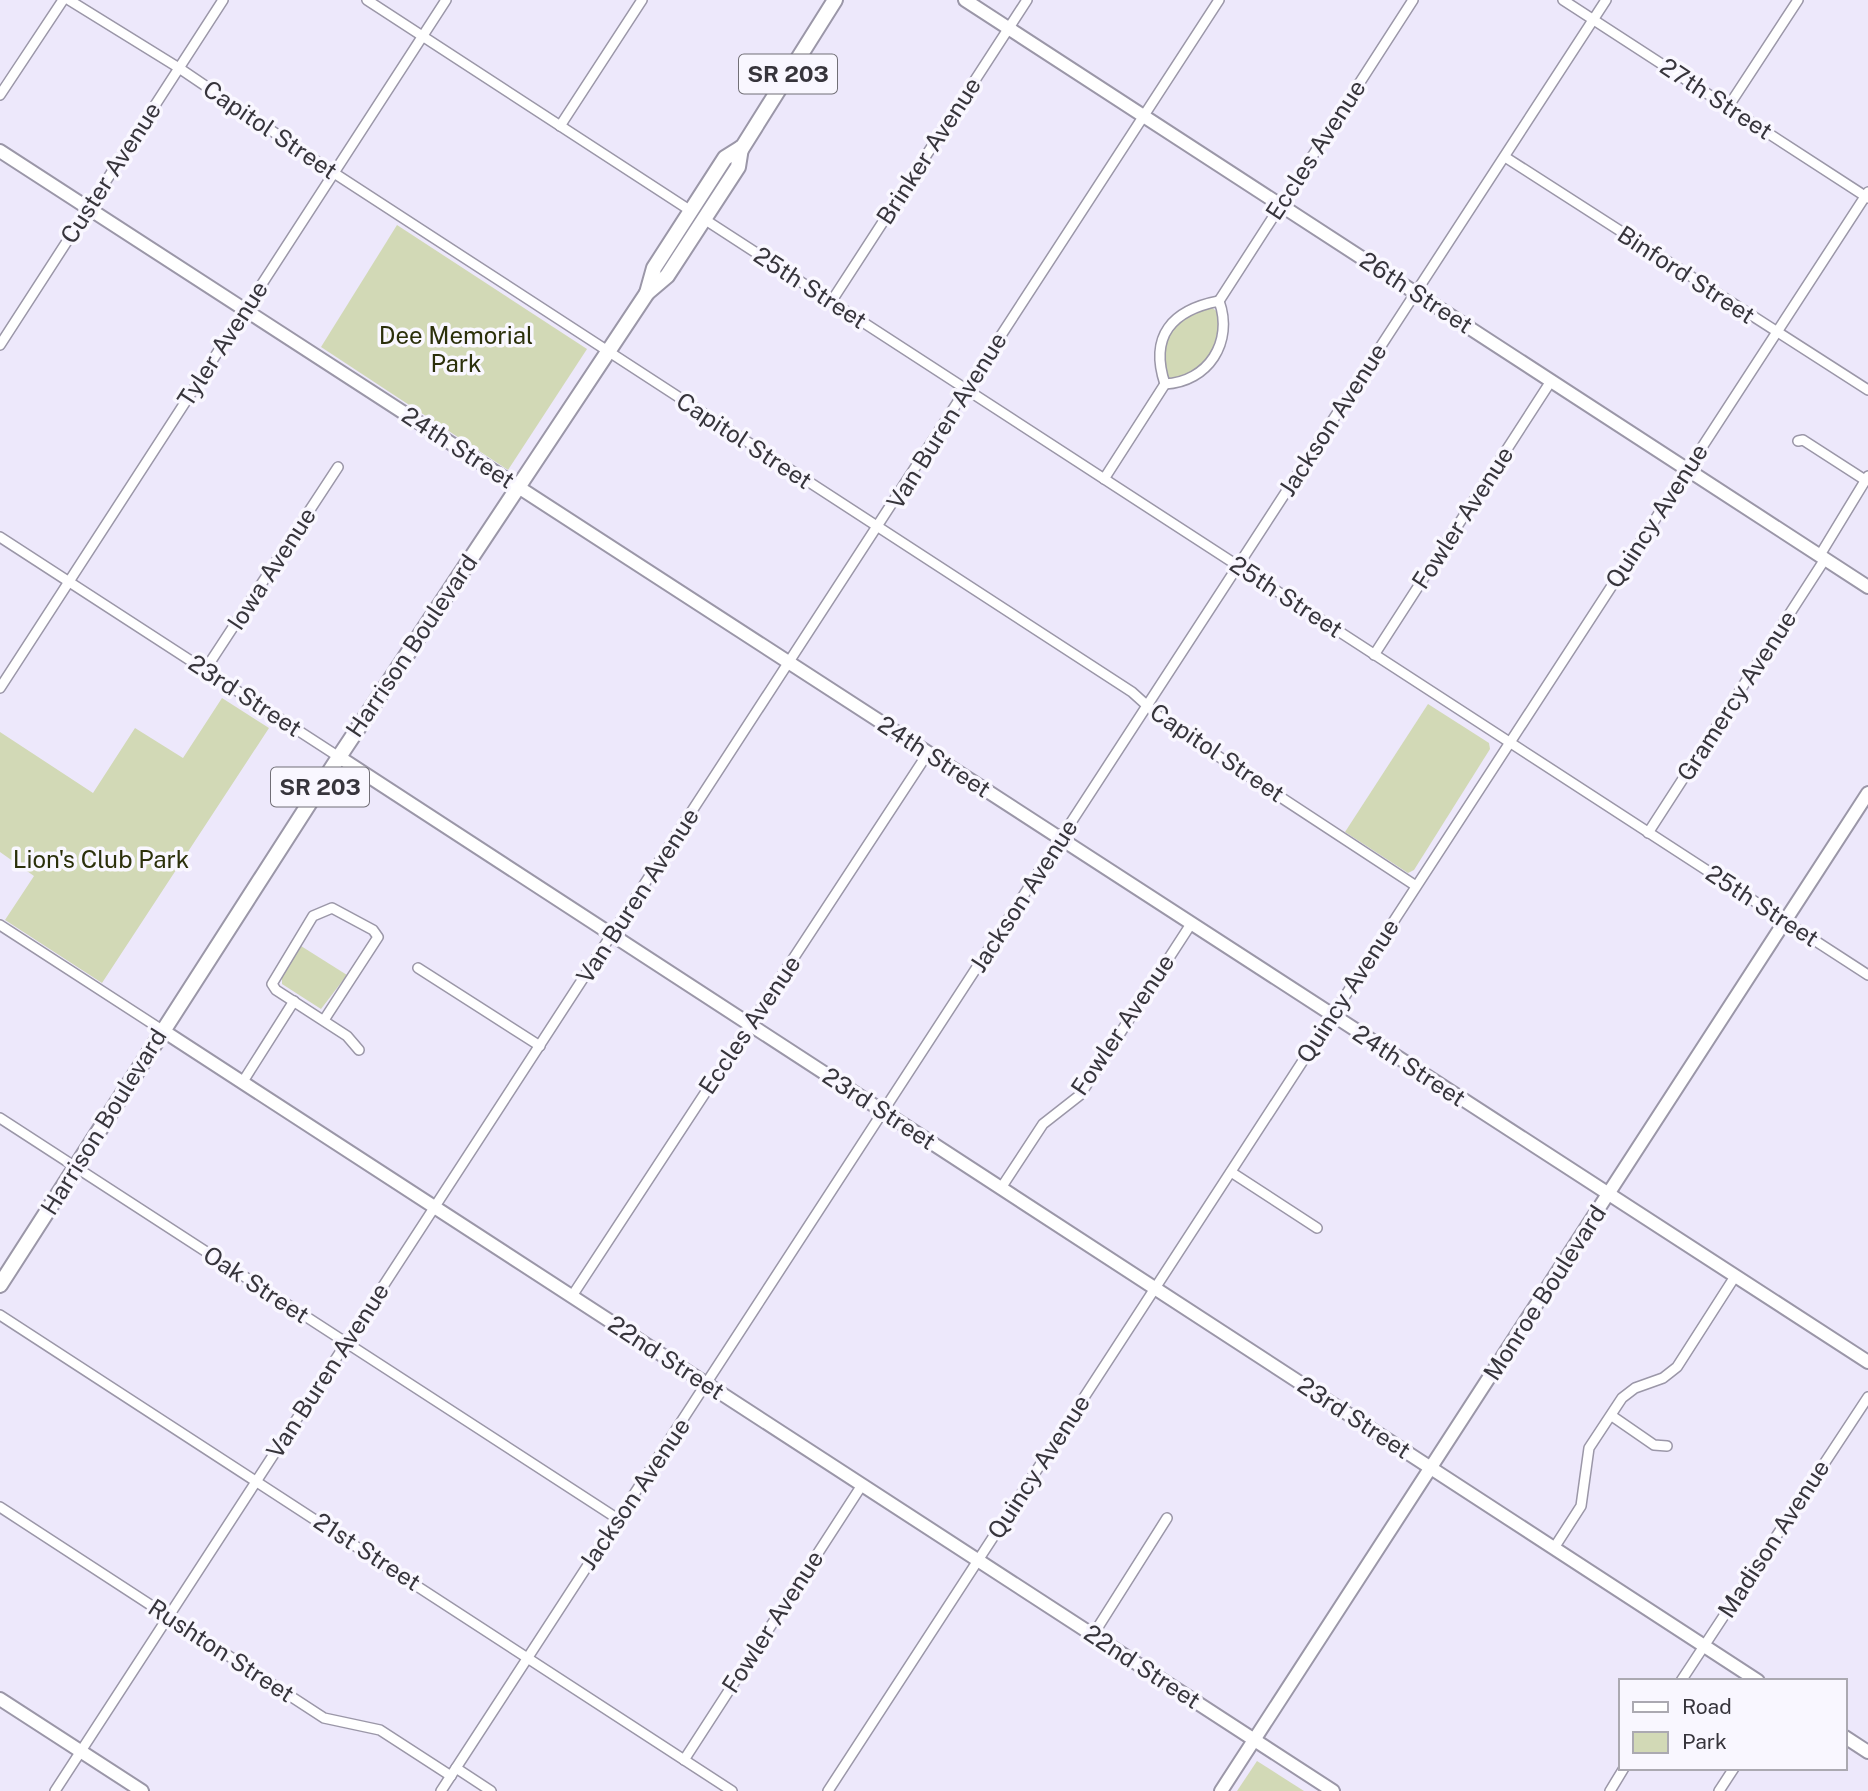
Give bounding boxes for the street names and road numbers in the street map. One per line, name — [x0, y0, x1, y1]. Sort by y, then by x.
street label: 27th Street — [1655, 52, 1778, 145]
road number: SR 203 — [739, 54, 837, 94]
street label: Brinker Avenue — [870, 72, 986, 229]
street label: Capitol Street — [198, 74, 343, 184]
street label: Eccles Avenue — [1260, 74, 1371, 225]
street label: Custer Avenue — [54, 97, 166, 248]
street label: Binford Street — [1613, 219, 1760, 329]
street label: 25th Street — [749, 240, 872, 334]
street label: 26th Street — [1355, 245, 1478, 339]
street label: Tyler Avenue — [171, 275, 273, 411]
street label: Van Buren Avenue — [880, 327, 1012, 514]
street label: Jackson Avenue — [1272, 338, 1392, 501]
street label: Capitol Street — [672, 386, 817, 494]
street label: 24th Street — [397, 400, 520, 494]
street label: Quincy Avenue — [1599, 438, 1713, 593]
street label: Fowler Avenue — [1406, 441, 1519, 594]
street label: Iowa Avenue — [221, 502, 321, 635]
street label: Harrison Boulevard — [340, 549, 483, 742]
street label: 25th Street — [1225, 549, 1348, 643]
street label: Gramercy Avenue — [1671, 605, 1802, 786]
street label: 23rd Street — [184, 648, 307, 742]
street label: Capitol Street — [1145, 697, 1290, 807]
street label: 24th Street — [873, 709, 996, 803]
road number: SR 203 — [271, 768, 369, 806]
street label: Van Buren Avenue — [570, 803, 704, 988]
street label: Jackson Avenue — [963, 814, 1083, 977]
street label: 25th Street — [1701, 858, 1824, 952]
street label: Quincy Avenue — [1290, 913, 1404, 1068]
street label: Fowler Avenue — [1065, 949, 1180, 1100]
street label: Eccles Avenue — [693, 950, 806, 1099]
street label: 24th Street — [1348, 1018, 1471, 1112]
street label: Harrison Boulevard — [35, 1023, 172, 1220]
street label: 23rd Street — [818, 1061, 941, 1155]
street label: Monroe Boulevard — [1477, 1200, 1611, 1385]
street label: Oak Street — [199, 1240, 315, 1329]
street label: Van Buren Avenue — [260, 1278, 394, 1463]
street label: 22nd Street — [603, 1309, 730, 1405]
street label: 23rd Street — [1293, 1370, 1416, 1464]
street label: Quincy Avenue — [981, 1389, 1095, 1544]
street label: Jackson Avenue — [573, 1412, 695, 1574]
street label: Madison Avenue — [1712, 1454, 1835, 1623]
street label: 21st Street — [309, 1506, 426, 1596]
street label: Fowler Avenue — [716, 1545, 829, 1698]
street label: Rushton Street — [144, 1593, 300, 1708]
street label: 22nd Street — [1079, 1618, 1206, 1714]

